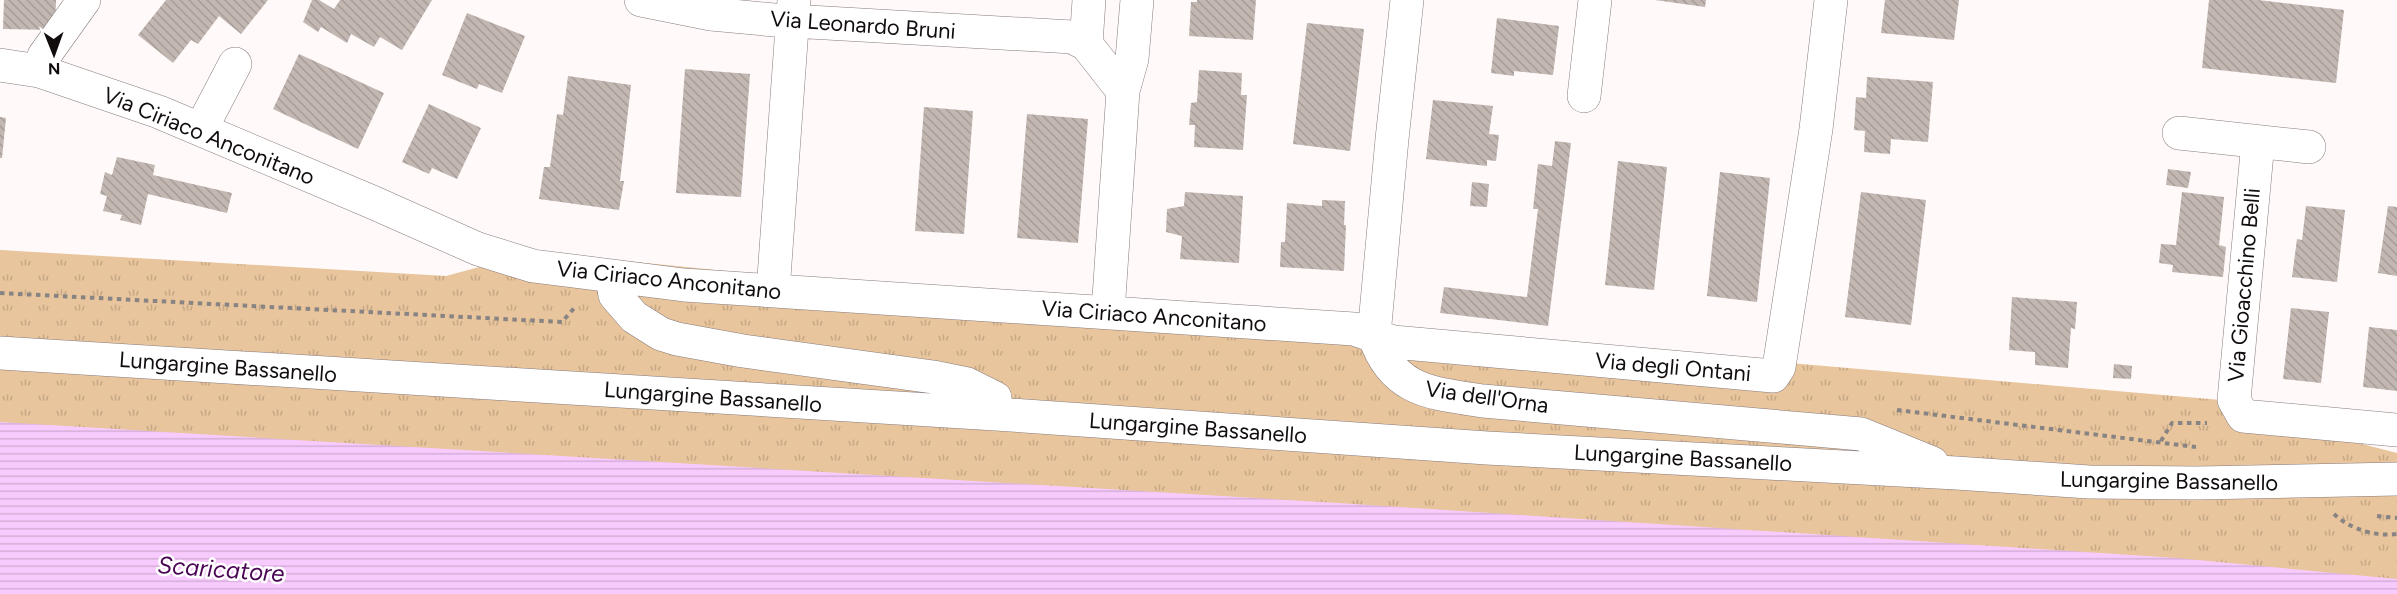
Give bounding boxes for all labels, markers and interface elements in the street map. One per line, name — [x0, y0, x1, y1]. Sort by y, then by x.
street label: Via Leonardo Bruni — [769, 5, 957, 45]
north arrow — [24, 24, 84, 84]
text: N — [48, 59, 61, 78]
street label: Via Ciriaco Anconitano — [99, 81, 319, 191]
street label: Via Gioacchino Belli — [2222, 187, 2266, 383]
street label: Via Ciriaco Anconitano — [555, 255, 783, 305]
street label: Via Ciriaco Anconitano — [1041, 295, 1267, 337]
street label: Lungargine Bassanello — [118, 346, 338, 388]
street label: Via degli Ontani — [1594, 347, 1752, 387]
street label: Via dell'Orna — [1424, 375, 1550, 419]
street label: Lungargine Bassanello — [603, 376, 823, 418]
street label: Lungargine Bassanello — [1088, 407, 1308, 449]
street label: Lungargine Bassanello — [1573, 439, 1793, 477]
street label: Lungargine Bassanello — [2060, 466, 2278, 496]
water label: Scaricatore — [157, 550, 285, 588]

